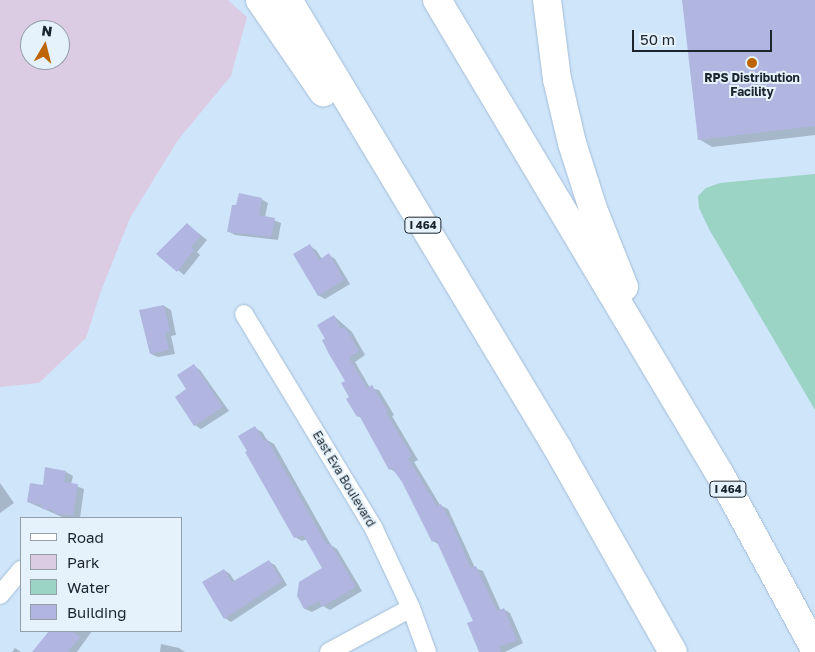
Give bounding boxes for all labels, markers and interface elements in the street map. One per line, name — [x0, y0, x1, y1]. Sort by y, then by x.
north arrow — [20, 20, 70, 70]
scale bar — [635, 20, 775, 52]
text: N — [41, 21, 53, 40]
text: 50 m — [640, 30, 675, 48]
marker: RPS Distribution Facility — [746, 57, 758, 69]
place label: RPS Distribution Facility — [704, 71, 800, 99]
road number: I 464 — [404, 216, 442, 234]
street label: East Eva Boulevard — [310, 428, 378, 530]
road number: I 464 — [709, 480, 747, 498]
legend — [20, 517, 182, 632]
text: Road — [67, 528, 104, 546]
text: Park — [67, 553, 99, 571]
text: Water — [67, 578, 110, 596]
text: Building — [67, 603, 127, 621]

